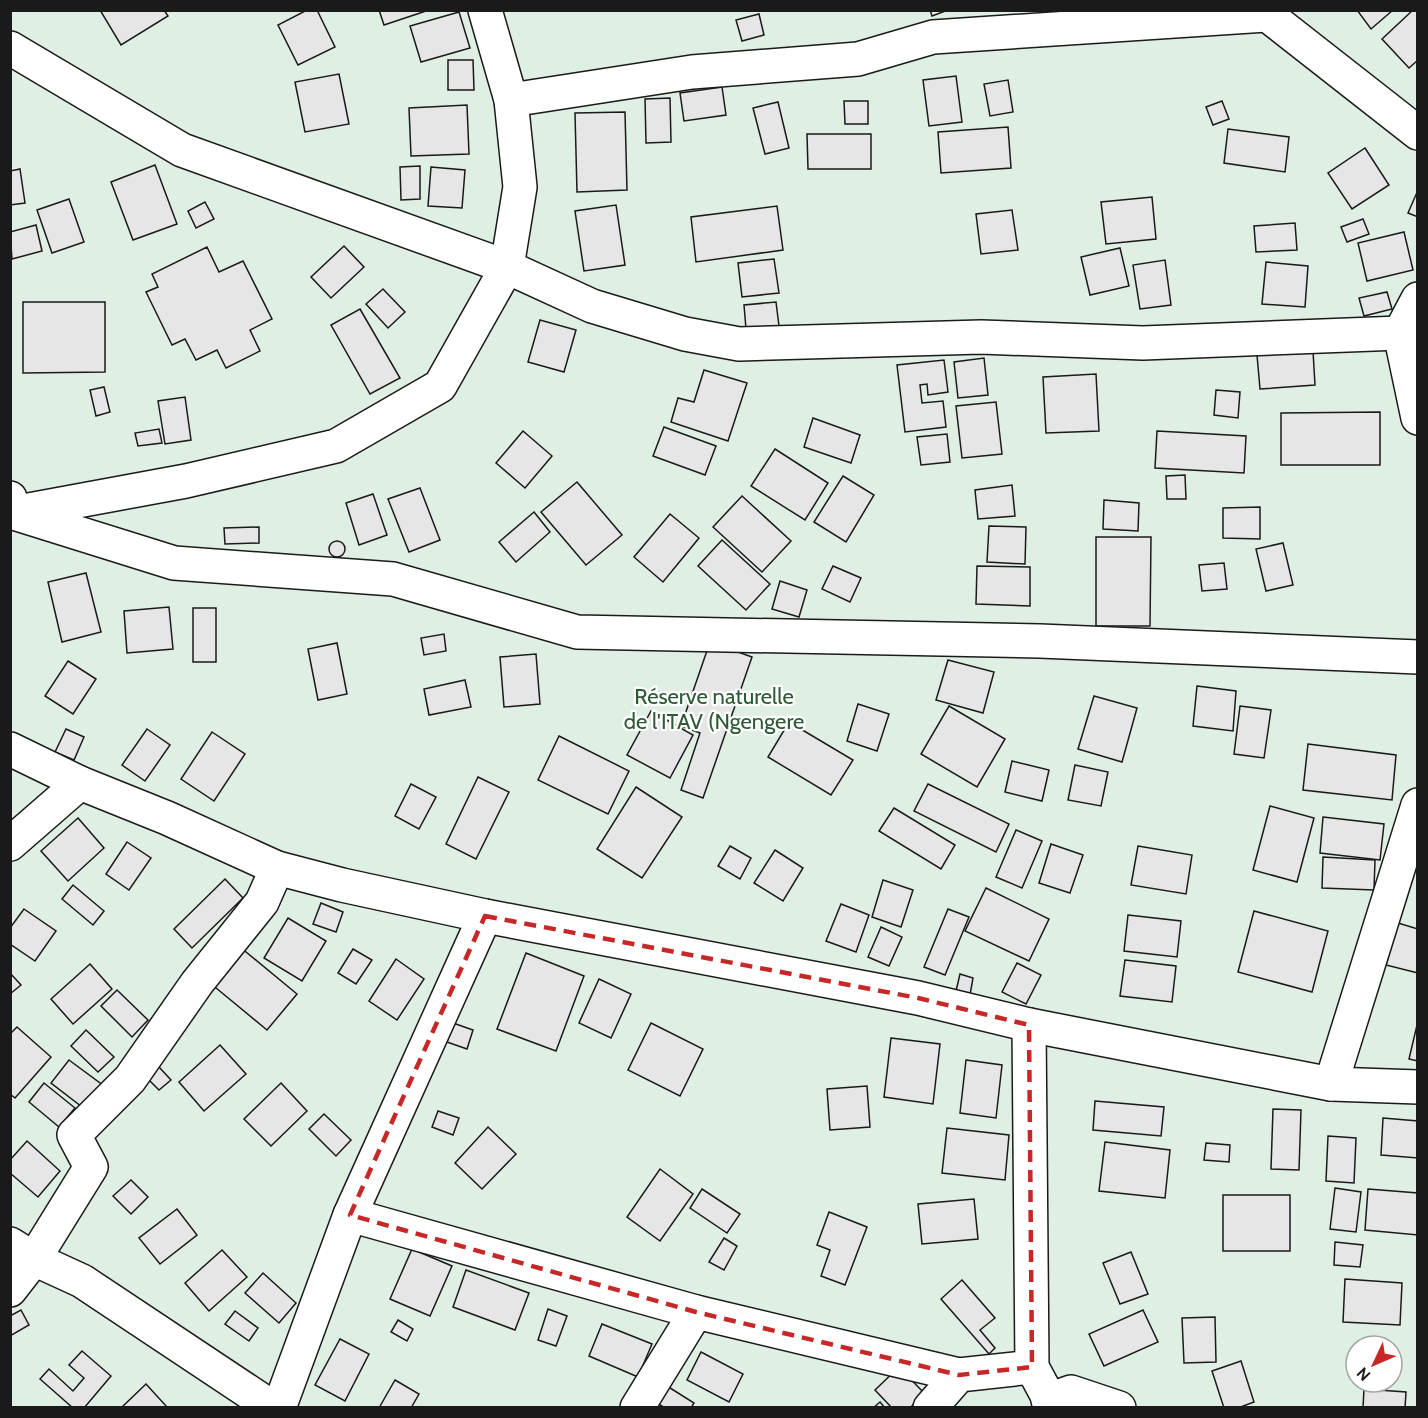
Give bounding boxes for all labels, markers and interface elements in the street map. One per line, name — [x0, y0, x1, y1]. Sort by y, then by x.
park label: Réserve naturelle de l'ITAV (Ngengere — [624, 683, 804, 735]
north arrow — [1344, 1334, 1404, 1394]
text: N — [1353, 1363, 1374, 1385]

